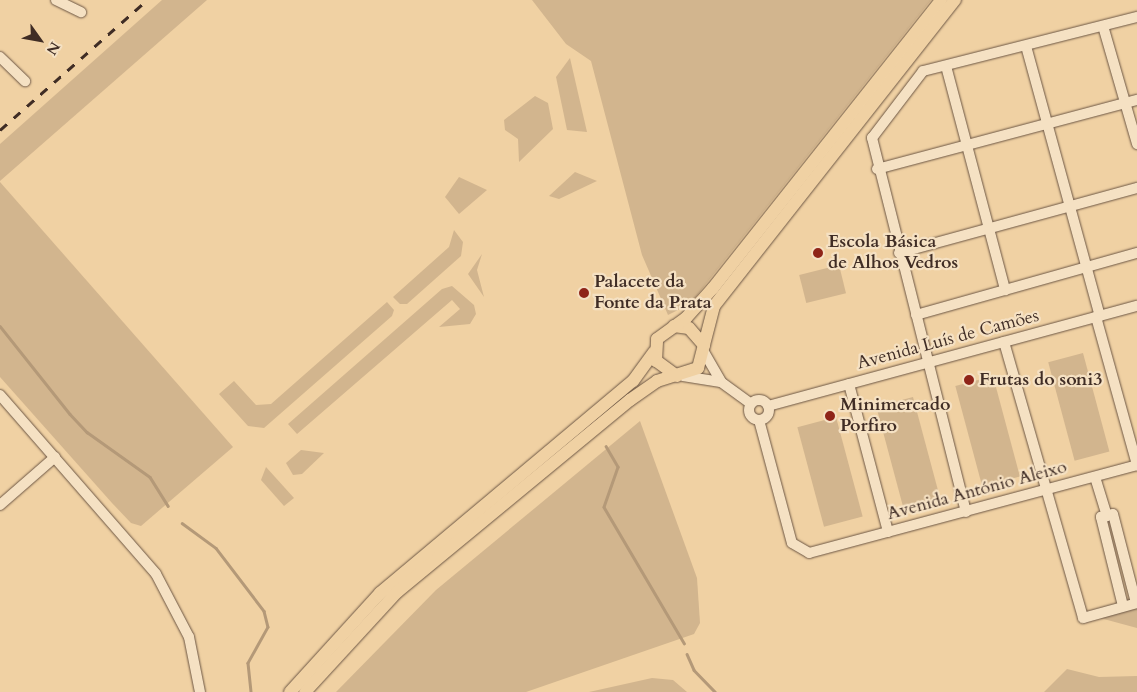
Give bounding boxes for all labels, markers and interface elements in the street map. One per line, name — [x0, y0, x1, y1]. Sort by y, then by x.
north arrow — [15, 15, 65, 65]
text: N — [42, 38, 64, 58]
place label: Escola Básica de Alhos Vedros — [828, 232, 958, 274]
marker: Escola Básica de Alhos Vedros — [812, 247, 824, 259]
place label: Palacete da Fonte da Prata — [594, 272, 712, 314]
marker: Palacete da Fonte da Prata — [578, 287, 590, 299]
street label: Avenida Luís de Camões — [855, 305, 1041, 375]
place label: Frutas do soni3 — [979, 369, 1102, 391]
marker: Frutas do soni3 — [963, 374, 975, 386]
place label: Minimercado Porfiro — [840, 395, 951, 438]
marker: Minimercado Porfiro — [824, 410, 836, 422]
street label: Avenida António Aleixo — [885, 457, 1069, 525]

